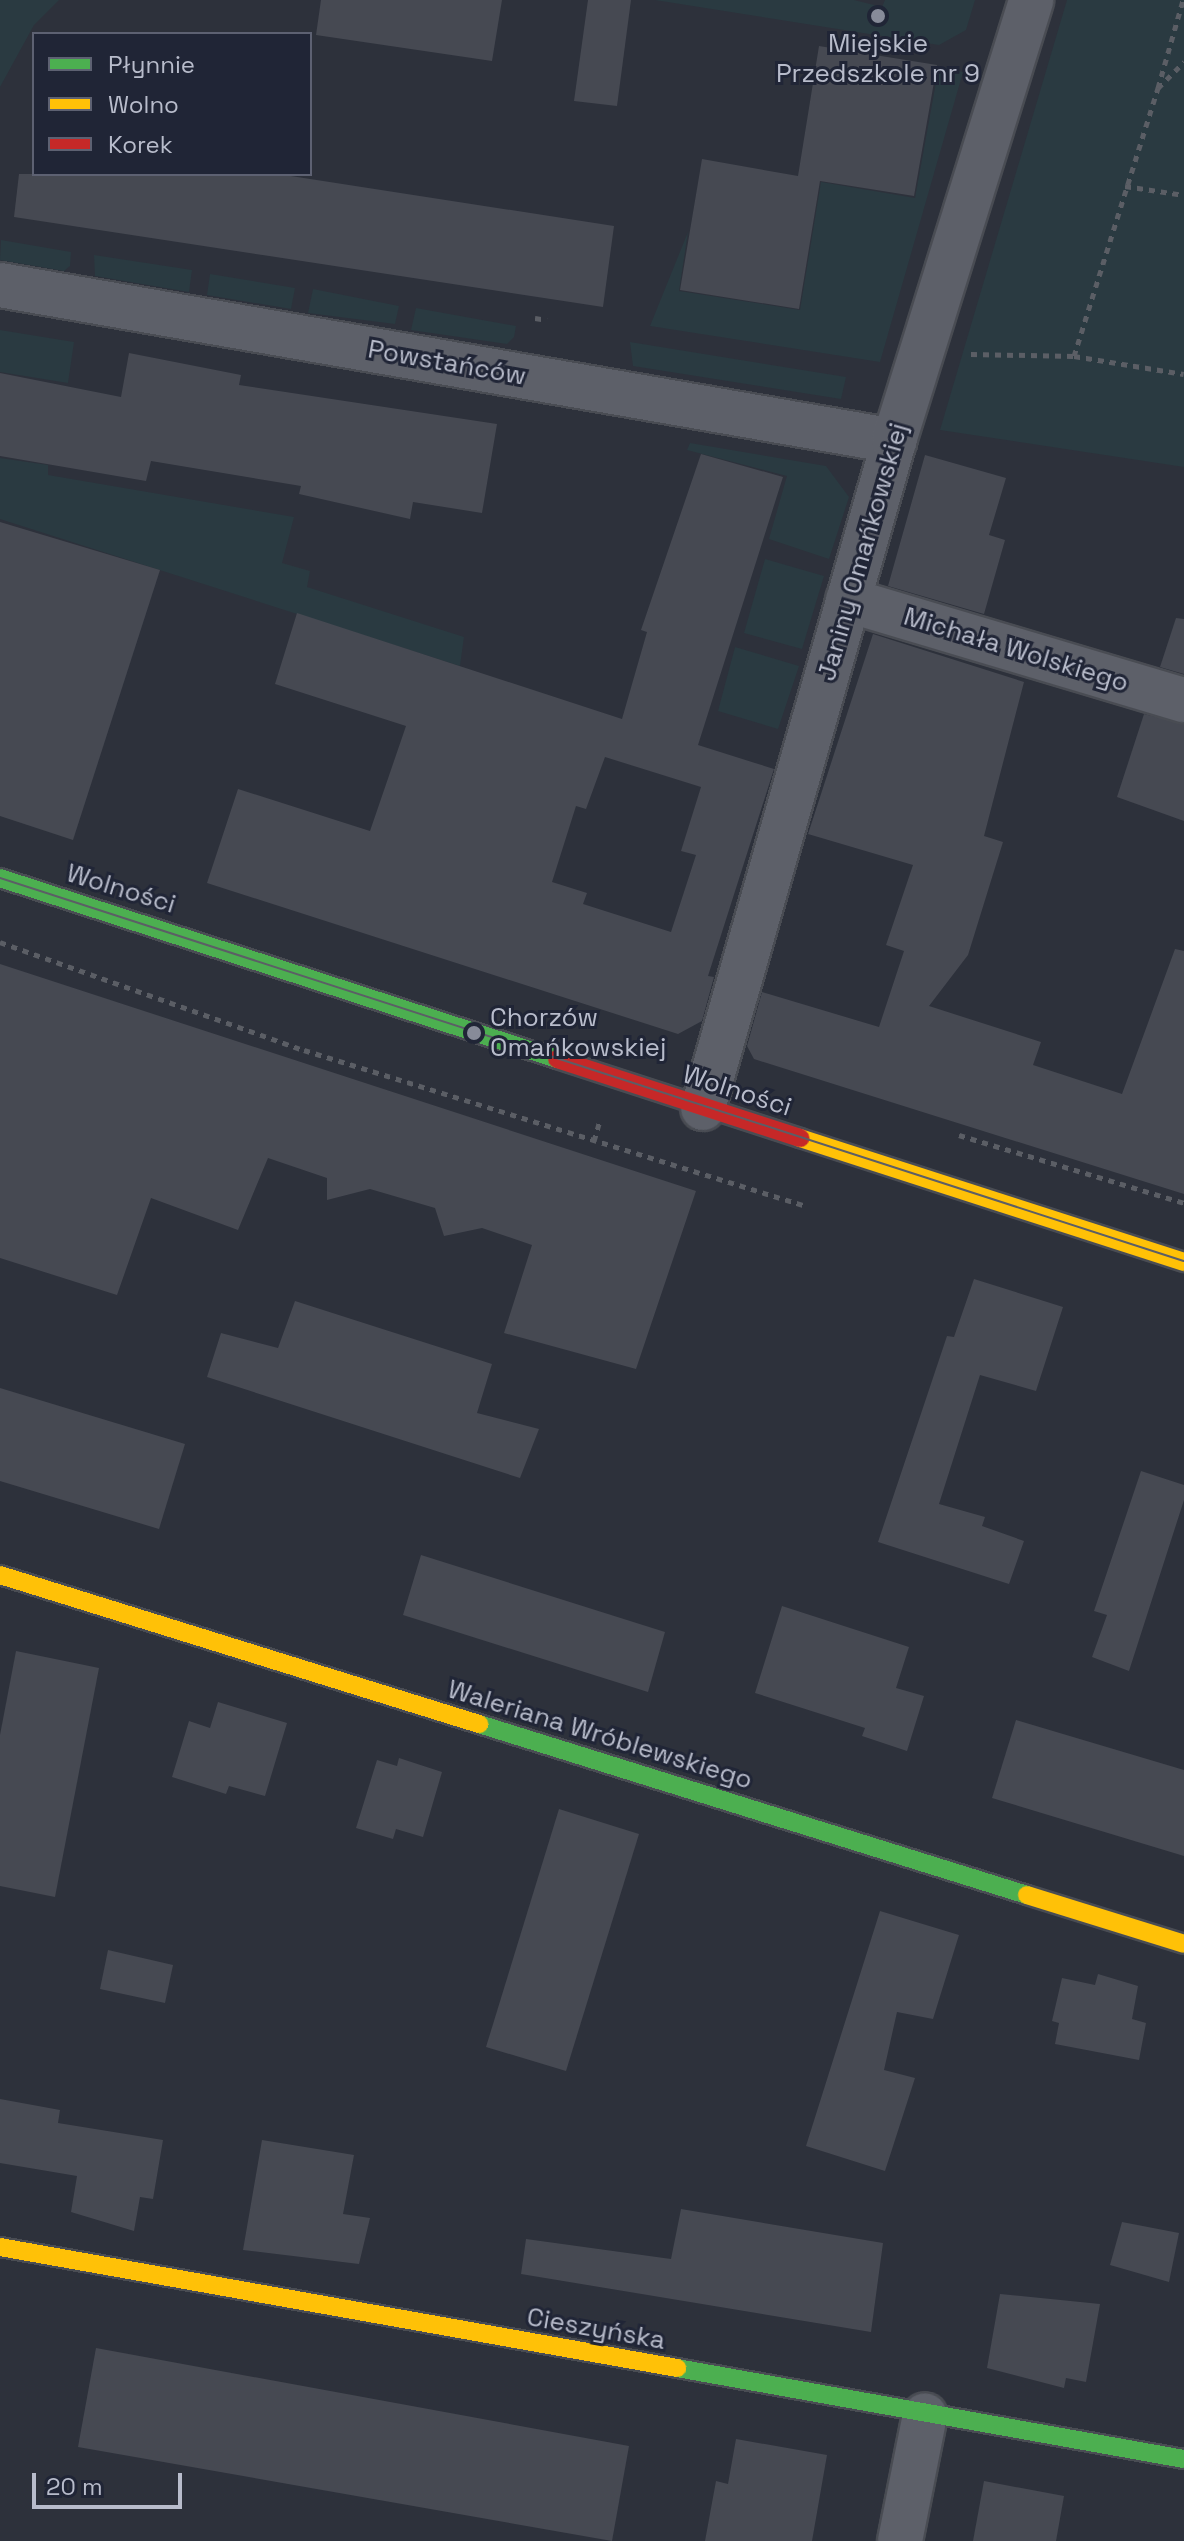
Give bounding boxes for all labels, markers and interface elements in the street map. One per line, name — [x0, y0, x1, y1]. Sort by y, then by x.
marker: Miejskie Przedszkole nr 9 — [869, 7, 887, 25]
place label: Miejskie Przedszkole nr 9 — [776, 28, 980, 90]
legend — [32, 32, 312, 176]
text: Płynnie — [108, 49, 195, 80]
text: Wolno — [108, 89, 179, 120]
text: Korek — [108, 129, 173, 160]
street label: Powstańców — [365, 334, 529, 392]
street label: Janiny Omańkowskiej — [811, 420, 915, 684]
street label: Michała Wolskiego — [900, 601, 1132, 699]
street label: Wolności — [63, 858, 179, 920]
place label: Chorzów Omańkowskiej — [490, 1002, 666, 1064]
marker: Chorzów Omańkowskiej — [465, 1024, 483, 1042]
street label: Wolności — [679, 1059, 795, 1123]
street label: Waleriana Wróblewskiego — [444, 1674, 756, 1796]
street label: Cieszyńska — [524, 2301, 668, 2357]
scale bar — [36, 2457, 186, 2507]
text: 20 m — [46, 2471, 103, 2502]

